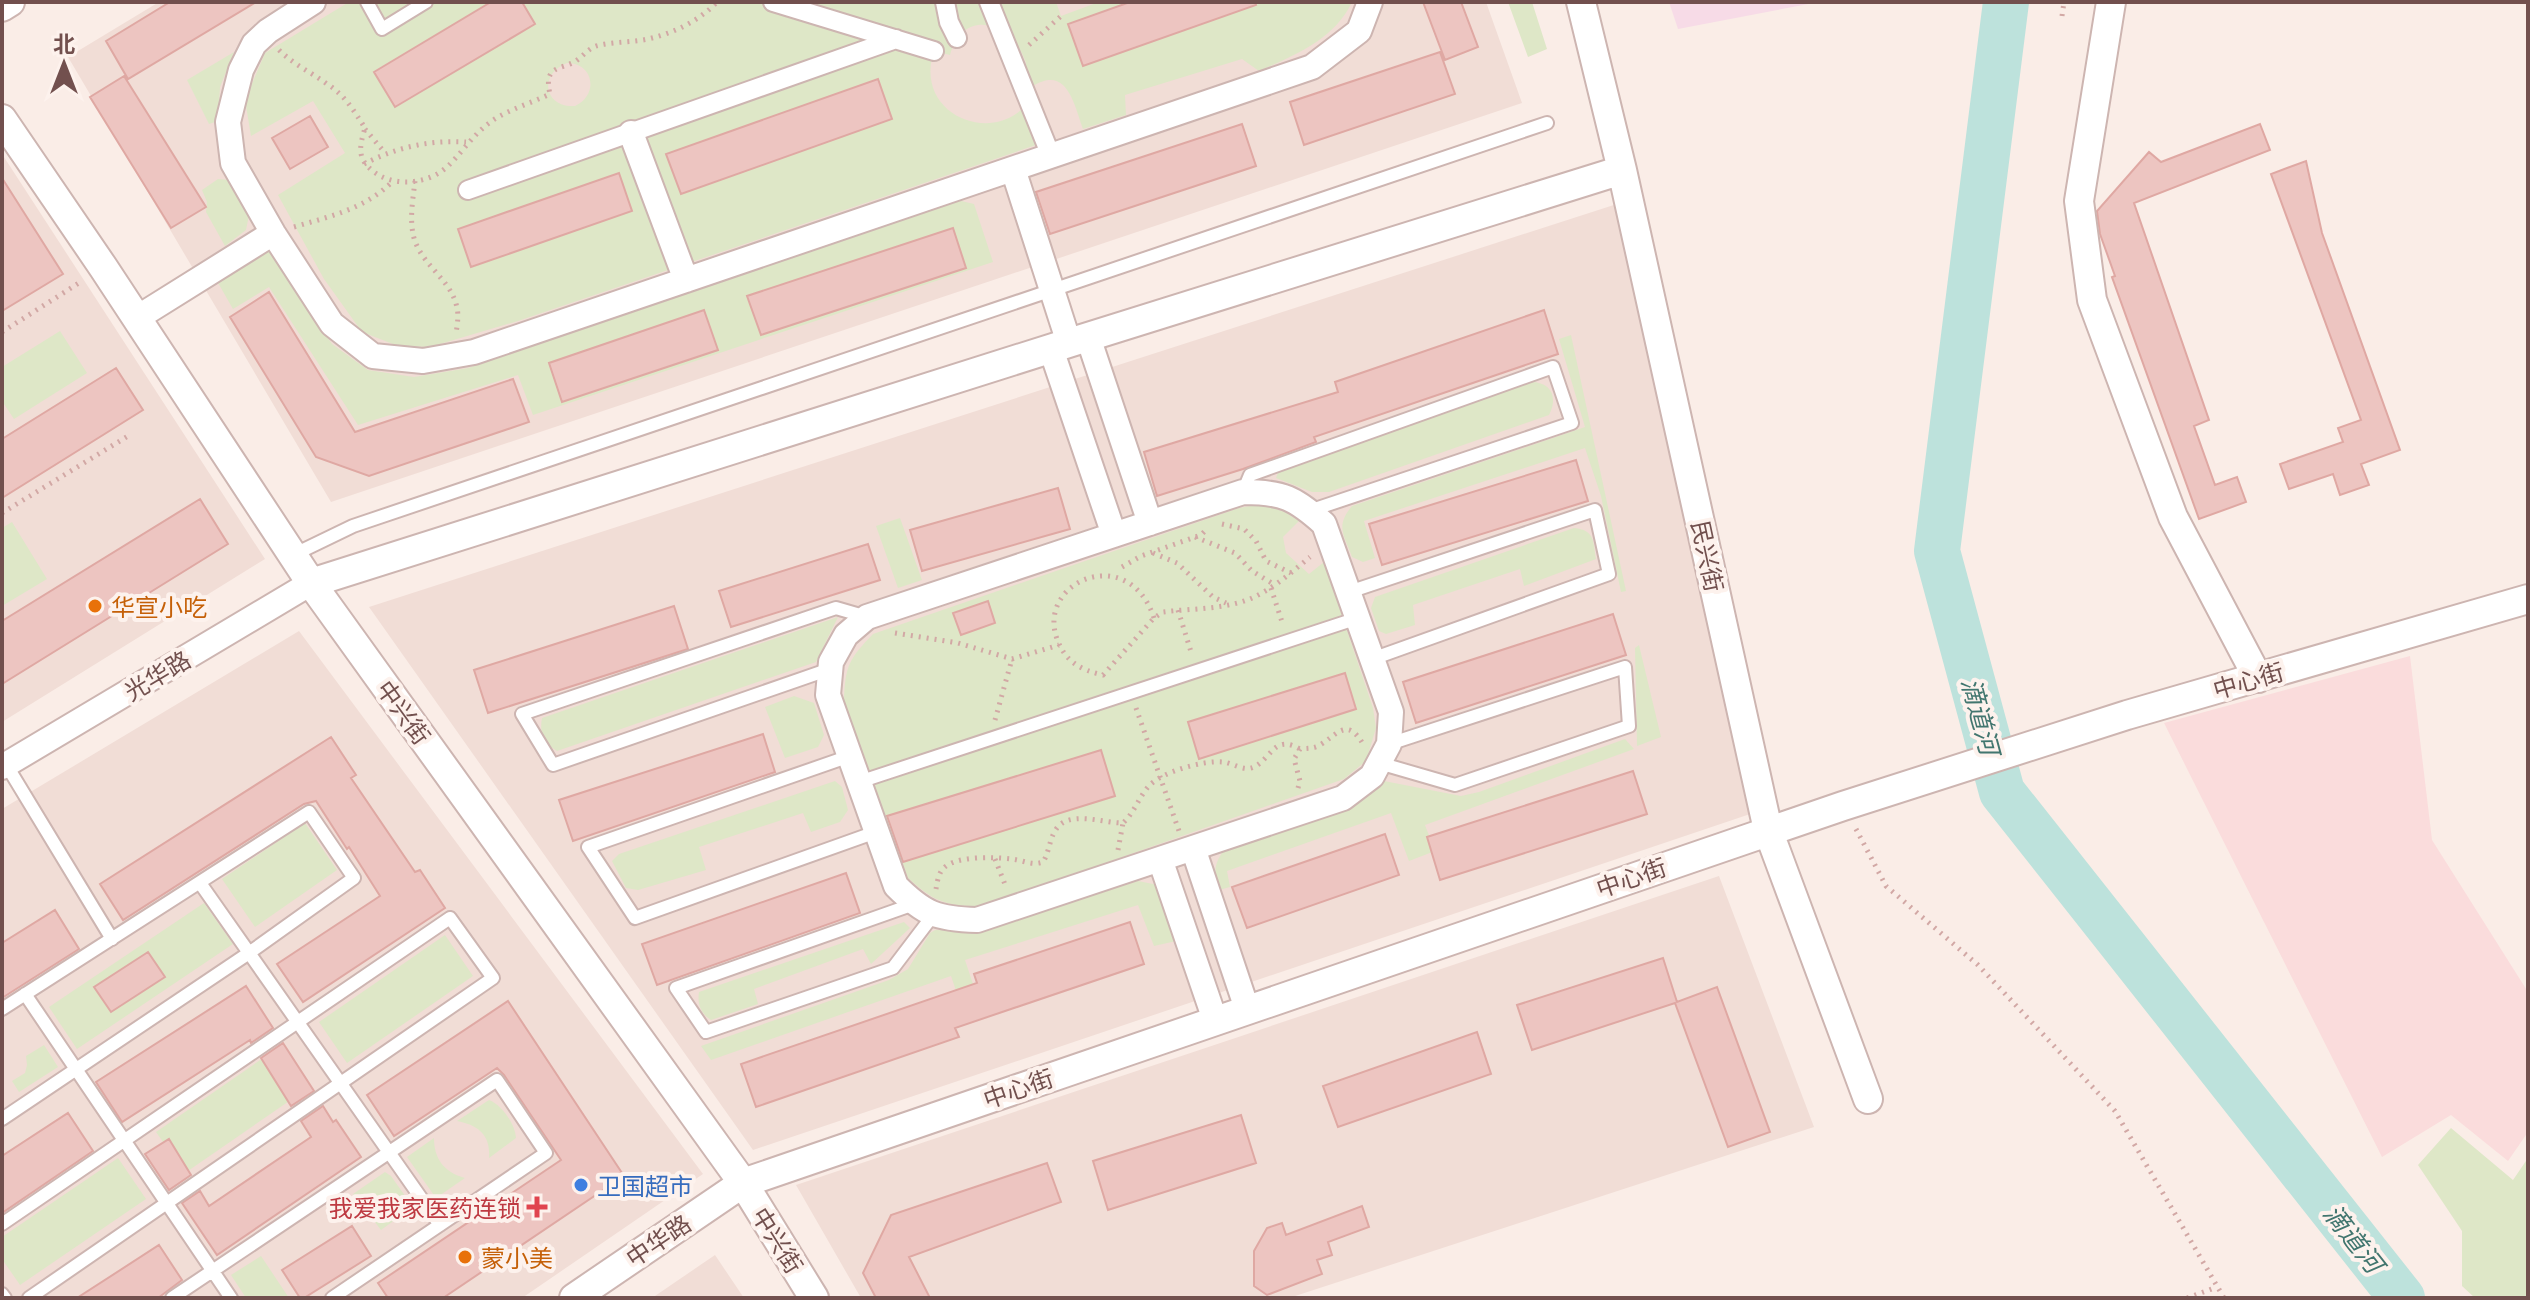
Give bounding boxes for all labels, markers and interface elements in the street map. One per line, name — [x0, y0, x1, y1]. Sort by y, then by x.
north arrow — [24, 24, 104, 104]
text: 北 — [53, 30, 75, 57]
street label: 民兴街 — [1686, 518, 1730, 594]
place label: 华宣小吃 — [111, 592, 207, 621]
marker: 华宣小吃 — [86, 597, 104, 615]
street label: 光华路 — [119, 644, 195, 706]
street label: 中心街 — [2209, 656, 2287, 704]
street label: 中兴街 — [371, 674, 437, 750]
water label: 滴道河 — [1955, 674, 2008, 763]
street label: 中心街 — [1592, 852, 1670, 902]
street label: 中心街 — [979, 1063, 1057, 1113]
place label: 卫国超市 — [597, 1171, 693, 1200]
marker: 卫国超市 — [572, 1176, 590, 1194]
place label: 我爱我家医药连锁 — [329, 1193, 521, 1222]
water label: 滴道河 — [2317, 1197, 2394, 1283]
marker: 我爱我家医药连锁 — [528, 1198, 546, 1216]
street label: 中兴街 — [747, 1202, 809, 1278]
street label: 中华路 — [620, 1208, 696, 1272]
place label: 蒙小美 — [481, 1243, 553, 1272]
marker: 蒙小美 — [456, 1248, 474, 1266]

